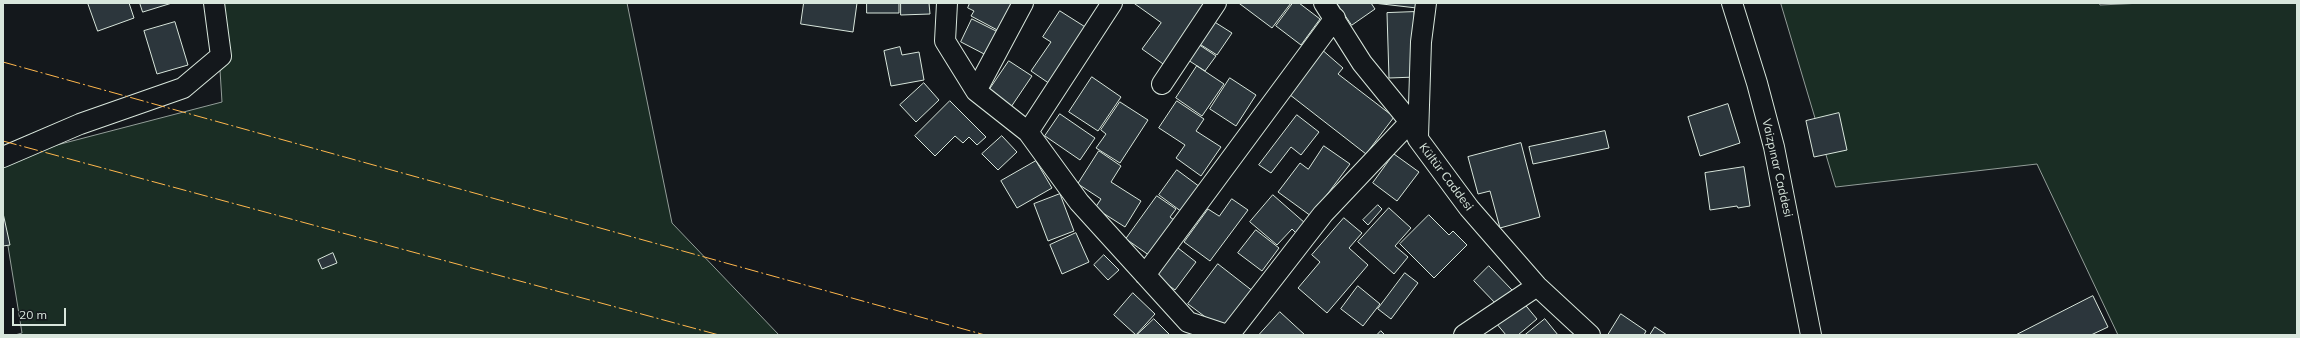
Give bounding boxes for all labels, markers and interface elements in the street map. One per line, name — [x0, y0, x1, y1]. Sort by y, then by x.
street label: Vaizpınar Caddesi — [1759, 117, 1795, 219]
street label: Kültür Caddesi — [1416, 140, 1476, 214]
scale bar — [14, 300, 68, 326]
text: 20 m — [19, 307, 47, 322]

